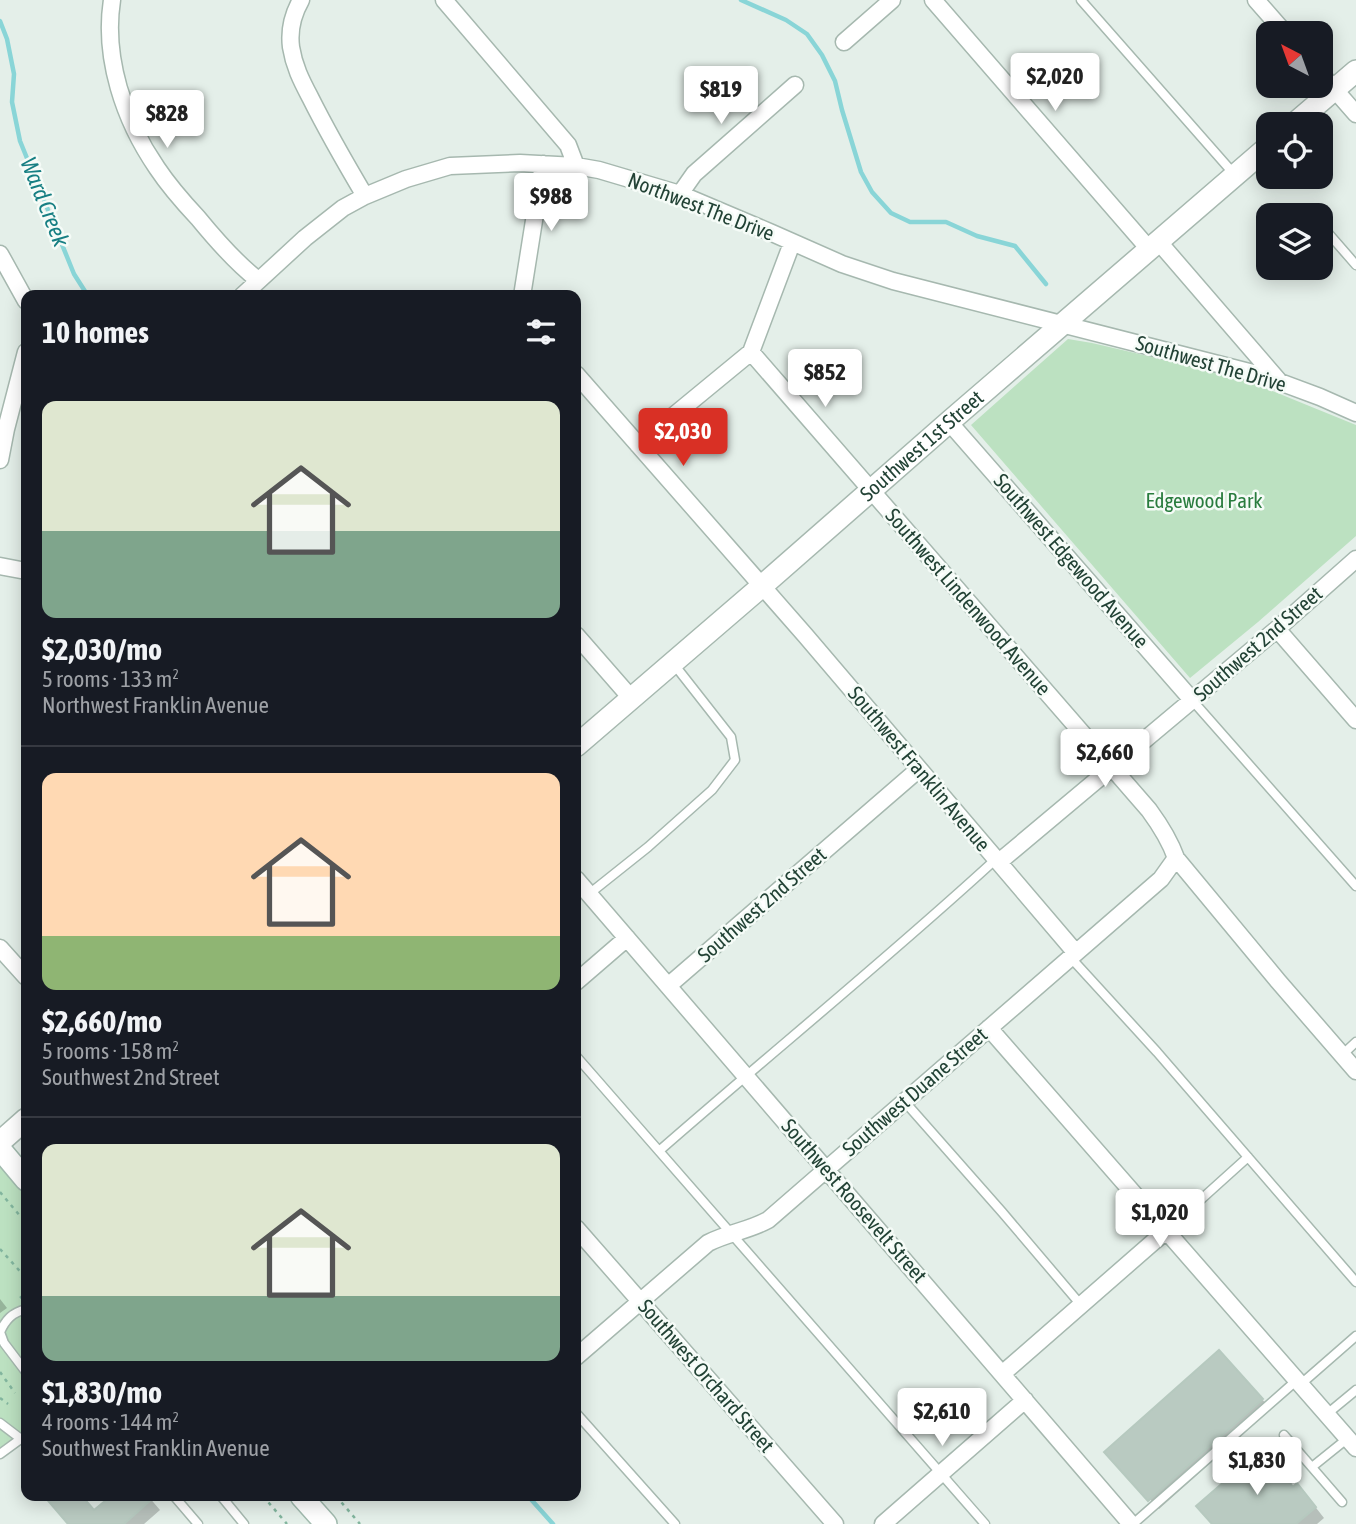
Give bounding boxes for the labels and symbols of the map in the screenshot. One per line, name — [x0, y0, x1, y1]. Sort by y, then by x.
north arrow — [1256, 21, 1334, 98]
pin: $2,020 — [998, 54, 1112, 113]
pin: $819 — [680, 66, 762, 126]
pin: $828 — [126, 90, 208, 150]
water label: Ward Creek — [15, 154, 75, 251]
street label: Northwest The Drive — [625, 167, 778, 245]
pin: $988 — [510, 174, 592, 233]
street label: Southwest The Drive — [1133, 330, 1289, 396]
pin: $852 — [784, 350, 866, 409]
street label: Southwest 1st Street — [855, 385, 988, 505]
pin: $2,030 — [626, 408, 740, 468]
street label: Southwest Edgewood Avenue — [990, 468, 1154, 652]
park label: Edgewood Park — [1146, 488, 1262, 512]
street label: Southwest Lindenwood Avenue — [881, 503, 1056, 699]
street label: Southwest 2nd Street — [1188, 581, 1326, 706]
street label: Southwest Franklin Avenue — [844, 681, 996, 856]
pin: $2,660 — [1048, 730, 1162, 789]
street label: Southwest 2nd Street — [692, 842, 830, 967]
street label: Southwest Duane Street — [837, 1022, 992, 1161]
street label: Southwest Roosevelt Street — [777, 1114, 932, 1287]
pin: $1,020 — [1103, 1190, 1217, 1249]
street label: Southwest Orchard Street — [634, 1294, 780, 1457]
pin: $2,610 — [885, 1388, 999, 1448]
pin: $1,830 — [1200, 1438, 1314, 1497]

